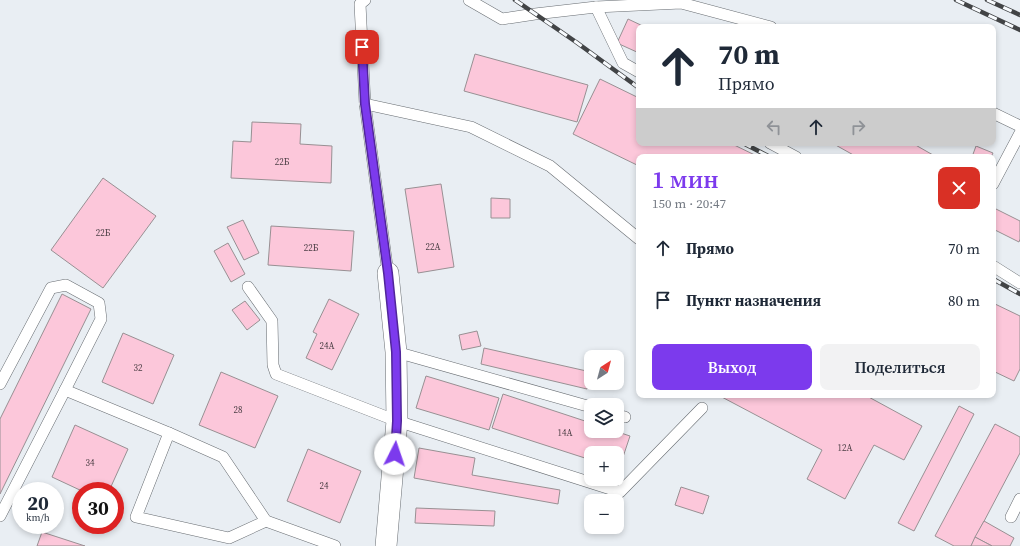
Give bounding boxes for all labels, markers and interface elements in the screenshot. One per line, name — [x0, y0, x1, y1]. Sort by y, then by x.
pin — [345, 30, 379, 64]
text: 70 m — [718, 35, 780, 73]
icon: arrive — [351, 36, 373, 58]
icon: ahead — [652, 40, 704, 92]
text: Прямо — [718, 71, 775, 96]
icon: left — [763, 116, 785, 138]
icon: ahead — [805, 116, 827, 138]
icon: right — [847, 116, 869, 138]
house number: 22Б — [275, 156, 290, 168]
text: 1 мин — [652, 163, 719, 196]
button: close — [938, 167, 980, 209]
text: 150 m · 20:47 — [652, 195, 726, 212]
house number: 22Б — [96, 227, 111, 239]
icon: ahead — [652, 237, 674, 259]
text: Прямо — [686, 238, 734, 259]
text: 70 m — [948, 238, 980, 259]
house number: 22А — [426, 241, 441, 253]
house number: 22Б — [304, 242, 319, 254]
icon: arrive — [652, 289, 674, 311]
text: Пункт назначения — [686, 290, 821, 311]
text: 80 m — [948, 290, 980, 311]
house number: 24А — [320, 340, 335, 352]
button: Выход — [652, 344, 812, 390]
button: Поделиться — [820, 344, 980, 390]
north arrow — [584, 350, 624, 390]
map controls — [584, 350, 624, 534]
house number: 32 — [133, 362, 143, 374]
button: layers — [584, 398, 624, 438]
house number: 28 — [233, 404, 243, 416]
house number: 14А — [558, 427, 573, 439]
position arrow — [374, 433, 416, 475]
house number: 12А — [838, 442, 853, 454]
button: + — [584, 446, 624, 486]
house number: 34 — [85, 457, 95, 469]
house number: 24 — [319, 480, 329, 492]
speed limit sign: 30 — [72, 482, 124, 534]
text: 20 — [27, 489, 49, 517]
button: − — [584, 494, 624, 534]
text: km/h — [26, 511, 50, 524]

